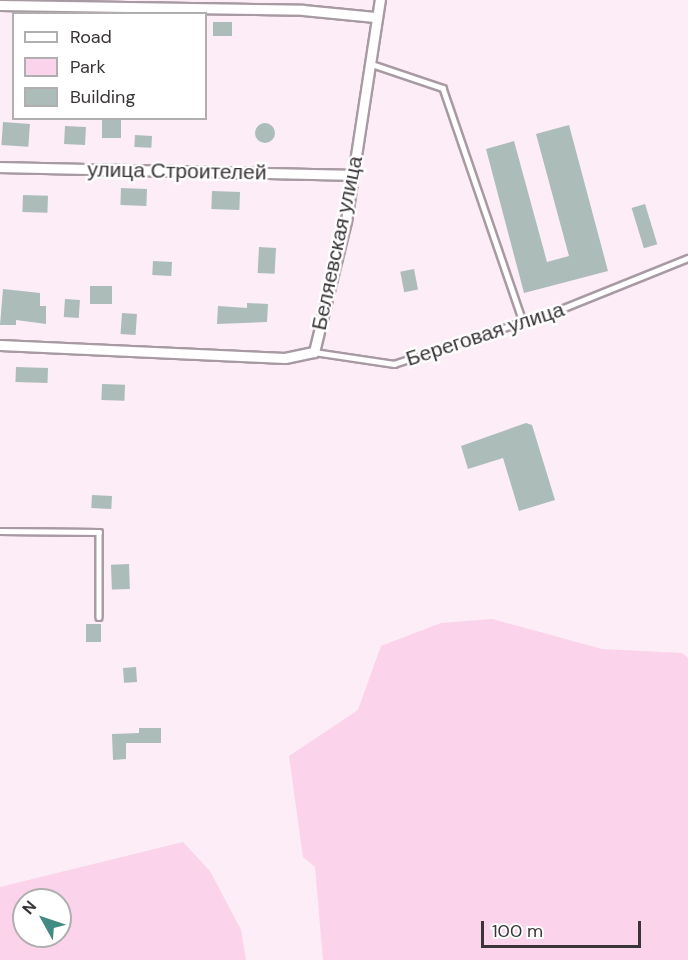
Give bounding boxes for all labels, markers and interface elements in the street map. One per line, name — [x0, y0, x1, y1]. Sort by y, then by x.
legend — [12, 12, 207, 120]
text: Road — [70, 25, 112, 49]
text: Park — [70, 55, 106, 79]
text: Building — [70, 85, 135, 109]
street label: Беляевская улица — [306, 154, 368, 332]
street label: улица Строителей — [87, 157, 267, 185]
street label: Береговая улица — [403, 297, 567, 371]
north arrow — [12, 888, 72, 948]
text: N — [18, 896, 41, 919]
scale bar — [484, 909, 644, 947]
text: 100 m — [492, 919, 543, 943]

